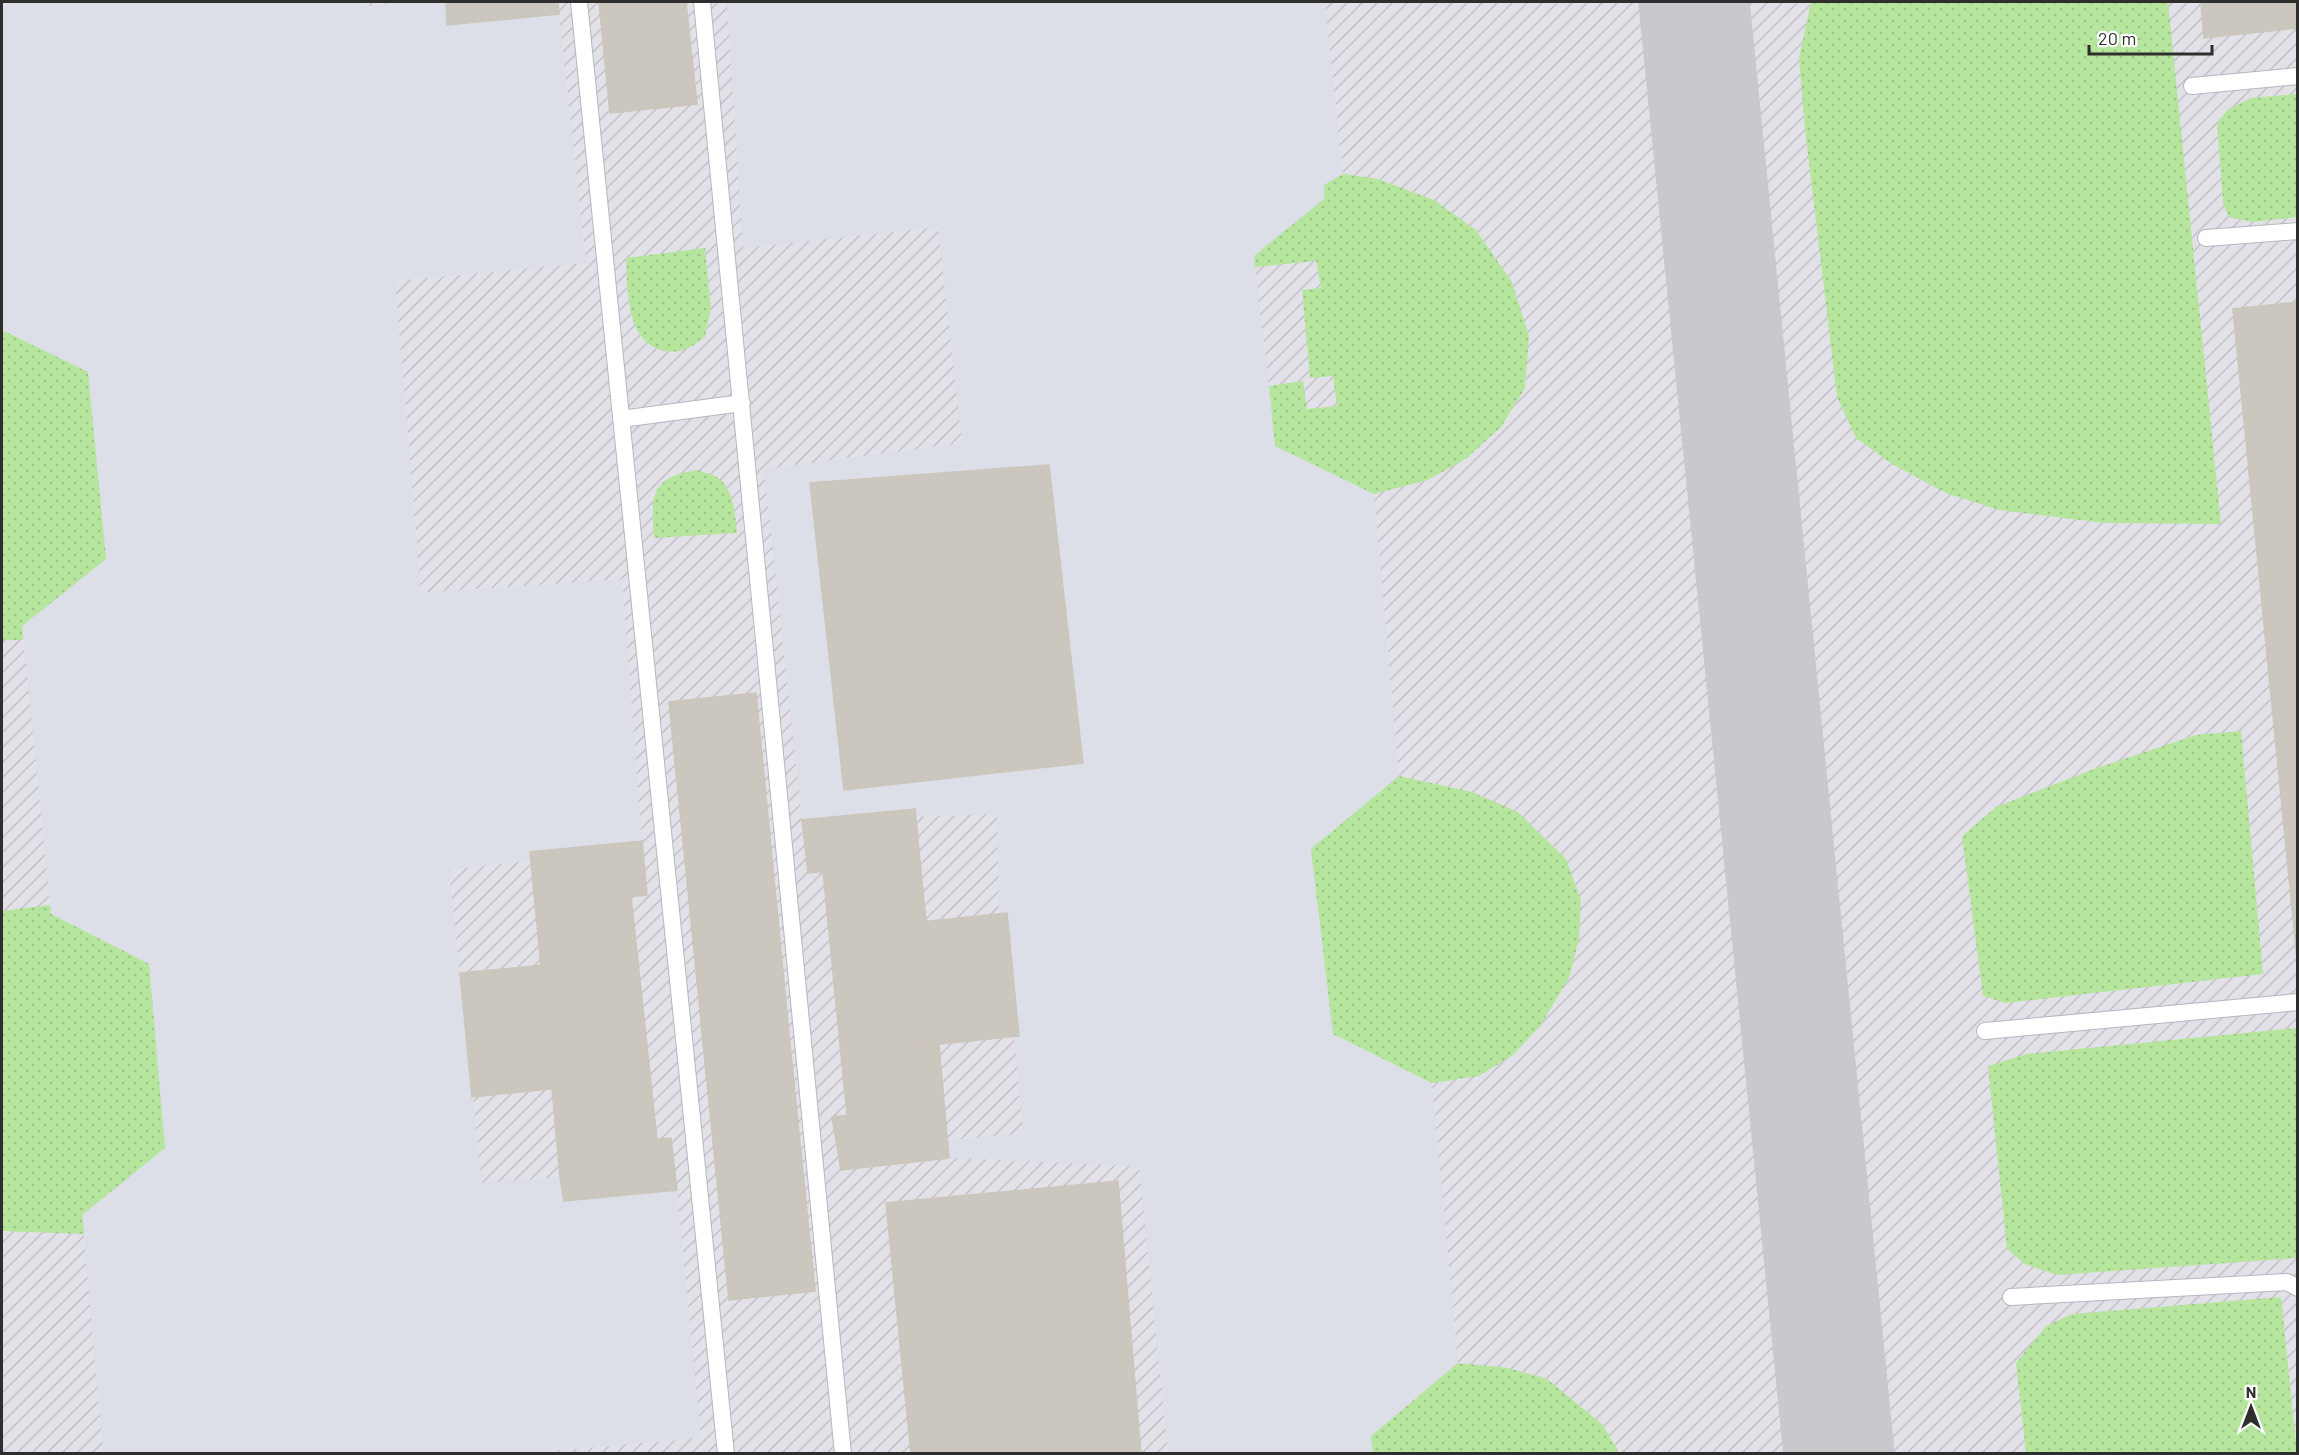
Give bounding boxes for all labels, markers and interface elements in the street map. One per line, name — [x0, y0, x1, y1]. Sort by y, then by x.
scale bar — [2089, 18, 2212, 56]
text: 20 m — [2098, 27, 2136, 49]
north arrow — [2221, 1377, 2281, 1437]
text: N — [2246, 1382, 2256, 1401]

